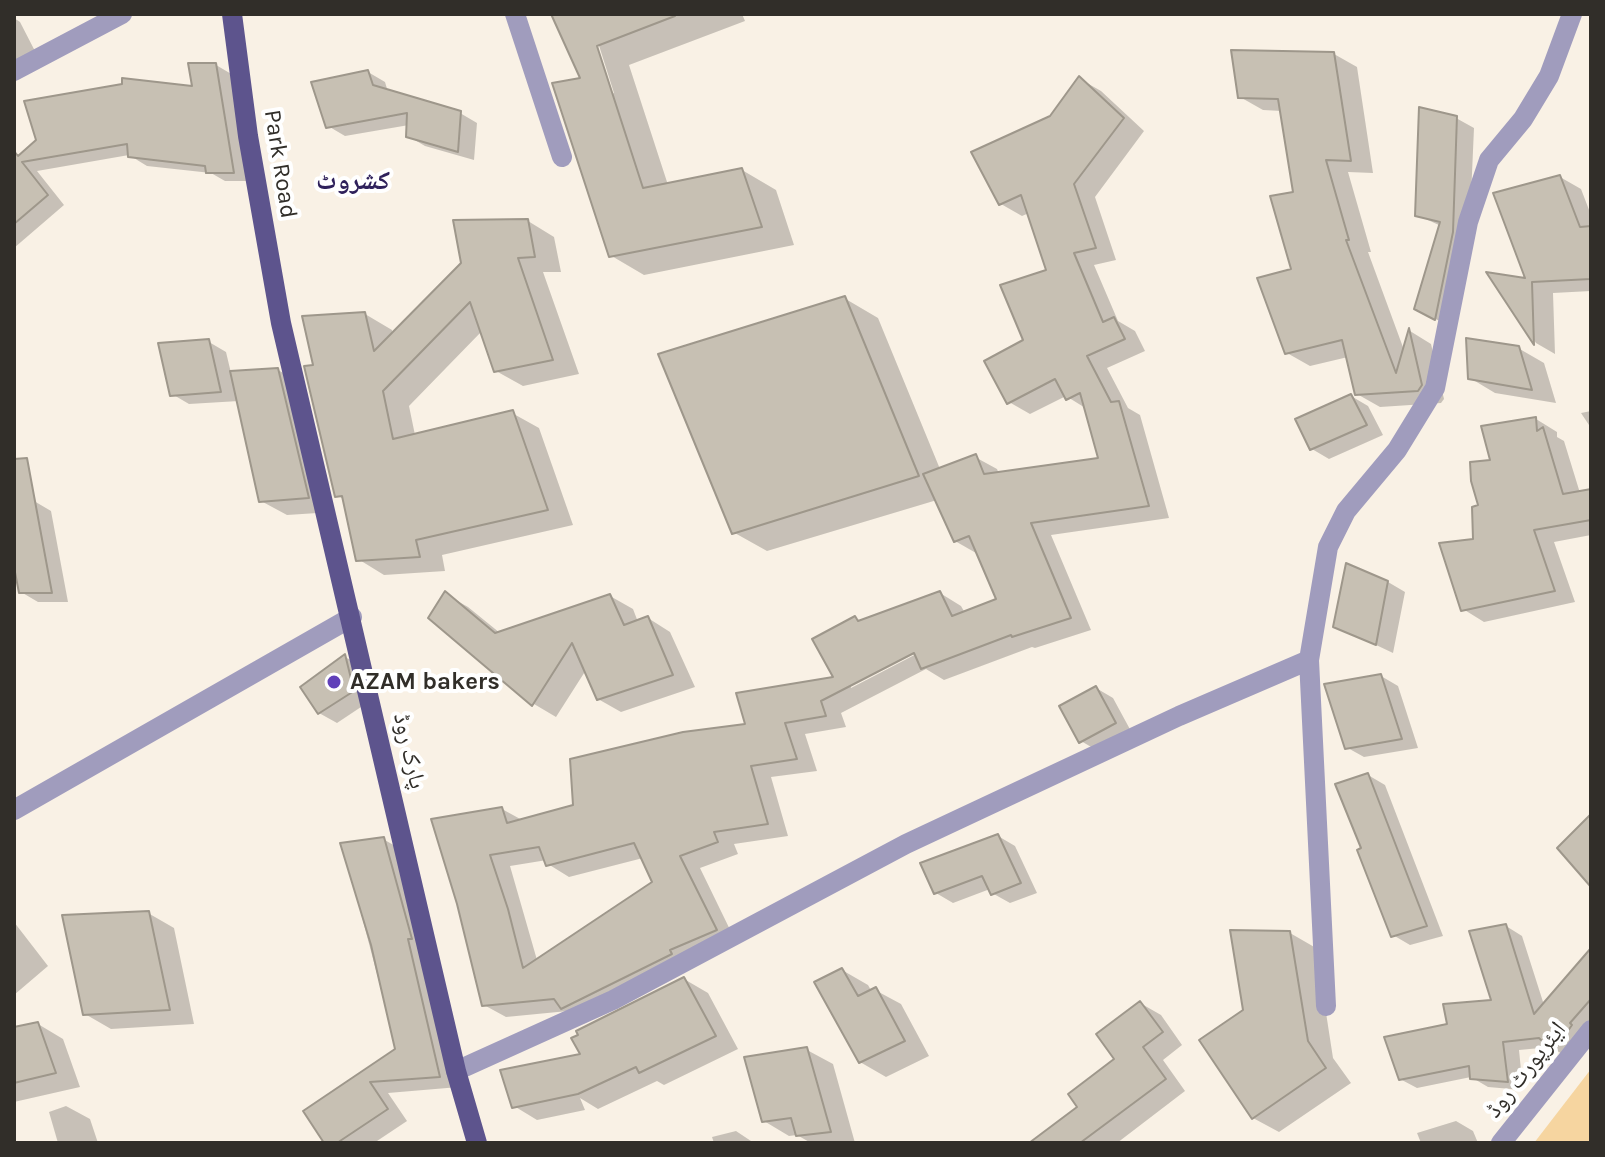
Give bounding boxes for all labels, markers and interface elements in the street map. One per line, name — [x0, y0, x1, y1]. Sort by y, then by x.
street label: Park Road — [257, 108, 303, 220]
district label: کشروٹ — [316, 166, 390, 198]
place label: AZAM bakers — [350, 668, 500, 696]
marker: AZAM bakers — [325, 673, 343, 691]
street label: پارک روڈ — [386, 710, 432, 792]
street label: ایئرپورٹ روڈ — [1480, 1016, 1572, 1124]

